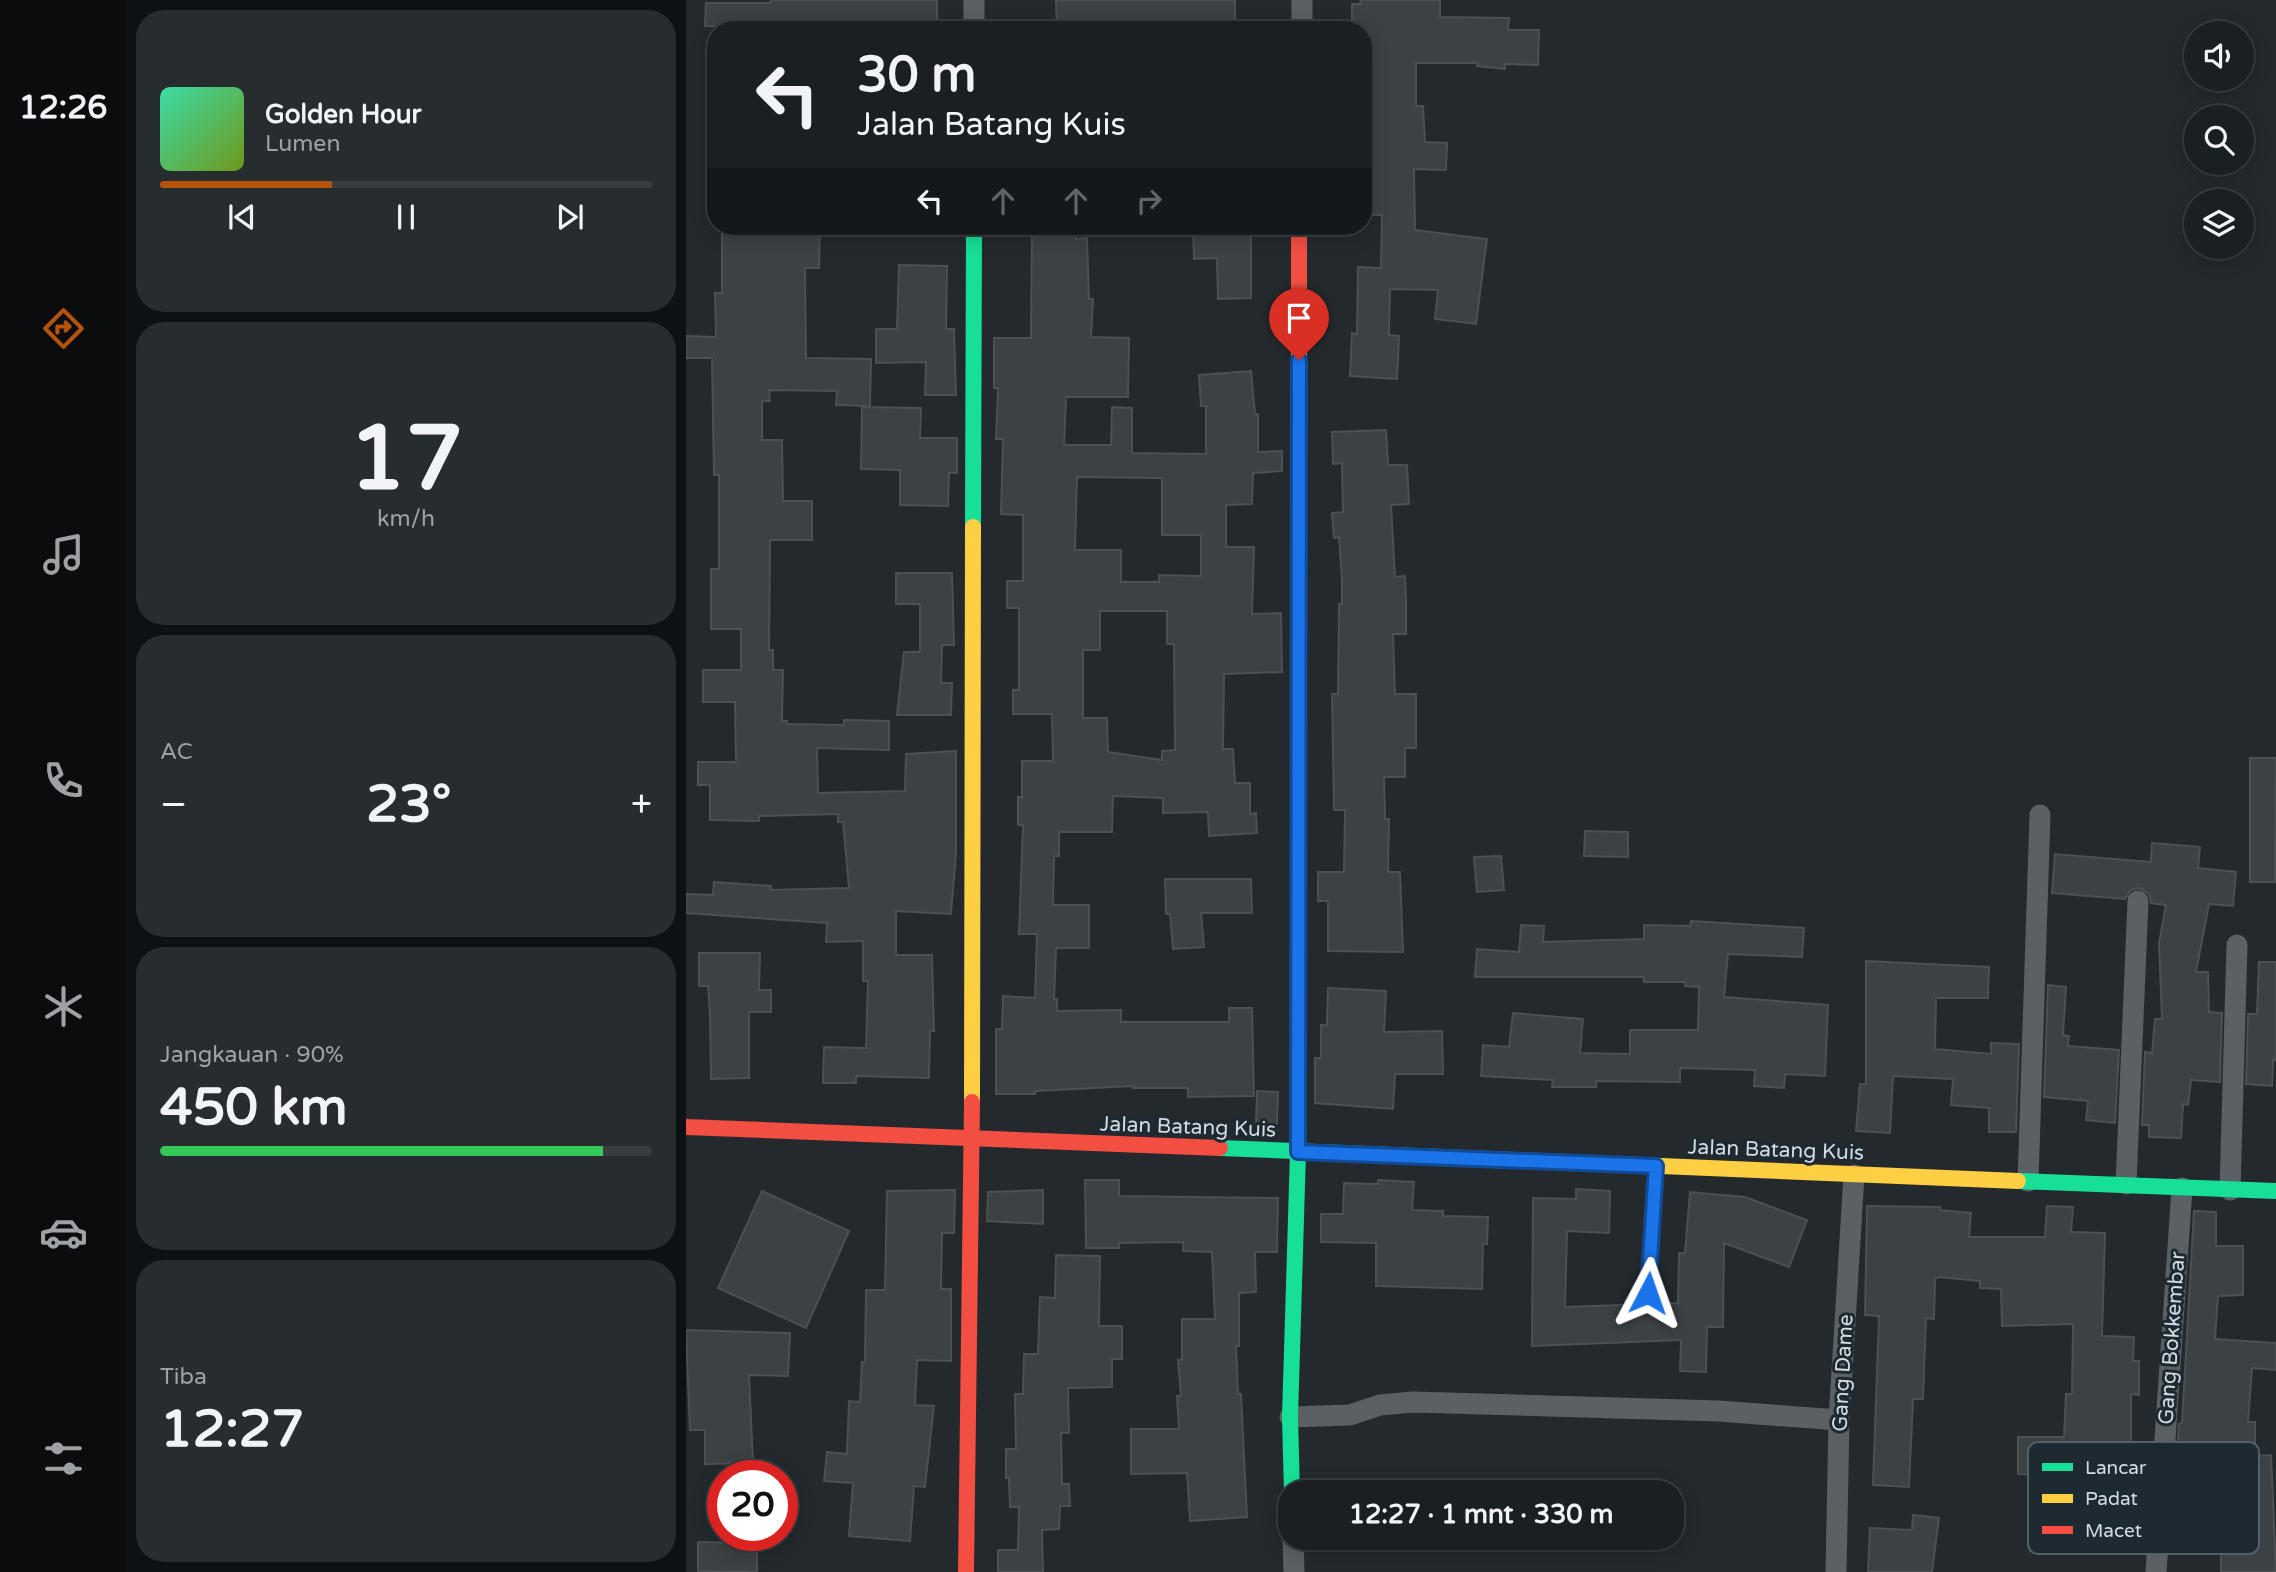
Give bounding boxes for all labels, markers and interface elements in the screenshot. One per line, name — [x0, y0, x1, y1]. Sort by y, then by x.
map controls — [2184, 21, 2254, 259]
button: sound — [2184, 21, 2254, 91]
text: 30 m — [857, 46, 976, 105]
icon: left — [742, 49, 833, 140]
text: 12:26 — [19, 89, 107, 127]
text: Golden Hour — [265, 99, 422, 130]
button: search — [2184, 105, 2254, 175]
text: Jalan Batang Kuis — [857, 106, 1126, 144]
text: Lumen — [265, 130, 340, 158]
icon: left — [911, 182, 949, 220]
icon: ahead — [984, 182, 1022, 220]
icon: ahead — [1057, 182, 1095, 220]
icon: right — [1130, 182, 1168, 220]
button: layers — [2184, 189, 2254, 259]
icon: previous — [223, 198, 261, 236]
icon: pause — [387, 198, 425, 236]
icon: next — [551, 198, 589, 236]
pin — [1269, 288, 1329, 360]
icon: arrive — [1280, 299, 1318, 337]
icon: directions — [39, 304, 88, 353]
text: 17 — [349, 404, 463, 514]
text: km/h — [377, 505, 435, 533]
icon: music — [39, 530, 88, 579]
text: AC — [160, 738, 193, 766]
icon: phone — [39, 756, 88, 805]
text: 23° — [366, 773, 451, 836]
text: − — [160, 782, 187, 828]
text: + — [631, 782, 652, 828]
icon: climate — [39, 982, 88, 1031]
text: Jangkauan · 90% — [160, 1041, 344, 1069]
text: 450 km — [160, 1076, 348, 1139]
street label: Jalan Batang Kuis — [1099, 1111, 1277, 1143]
street label: Jalan Batang Kuis — [1687, 1134, 1865, 1166]
icon: car — [39, 1208, 88, 1257]
street label: Gang Bokkembar — [2153, 1251, 2191, 1425]
position arrow — [1611, 1256, 1685, 1330]
street label: Gang Dame — [1827, 1313, 1859, 1432]
text: Tiba — [160, 1363, 207, 1391]
text: 12:27 — [160, 1398, 304, 1461]
icon: filters — [39, 1434, 88, 1483]
legend — [2028, 1442, 2259, 1554]
text: Lancar — [2085, 1457, 2147, 1479]
speed limit sign: 20 — [707, 1460, 798, 1551]
text: Padat — [2085, 1488, 2138, 1510]
text: 12:27 · 1 mnt · 330 m — [1349, 1499, 1613, 1530]
text: Macet — [2085, 1520, 2142, 1542]

